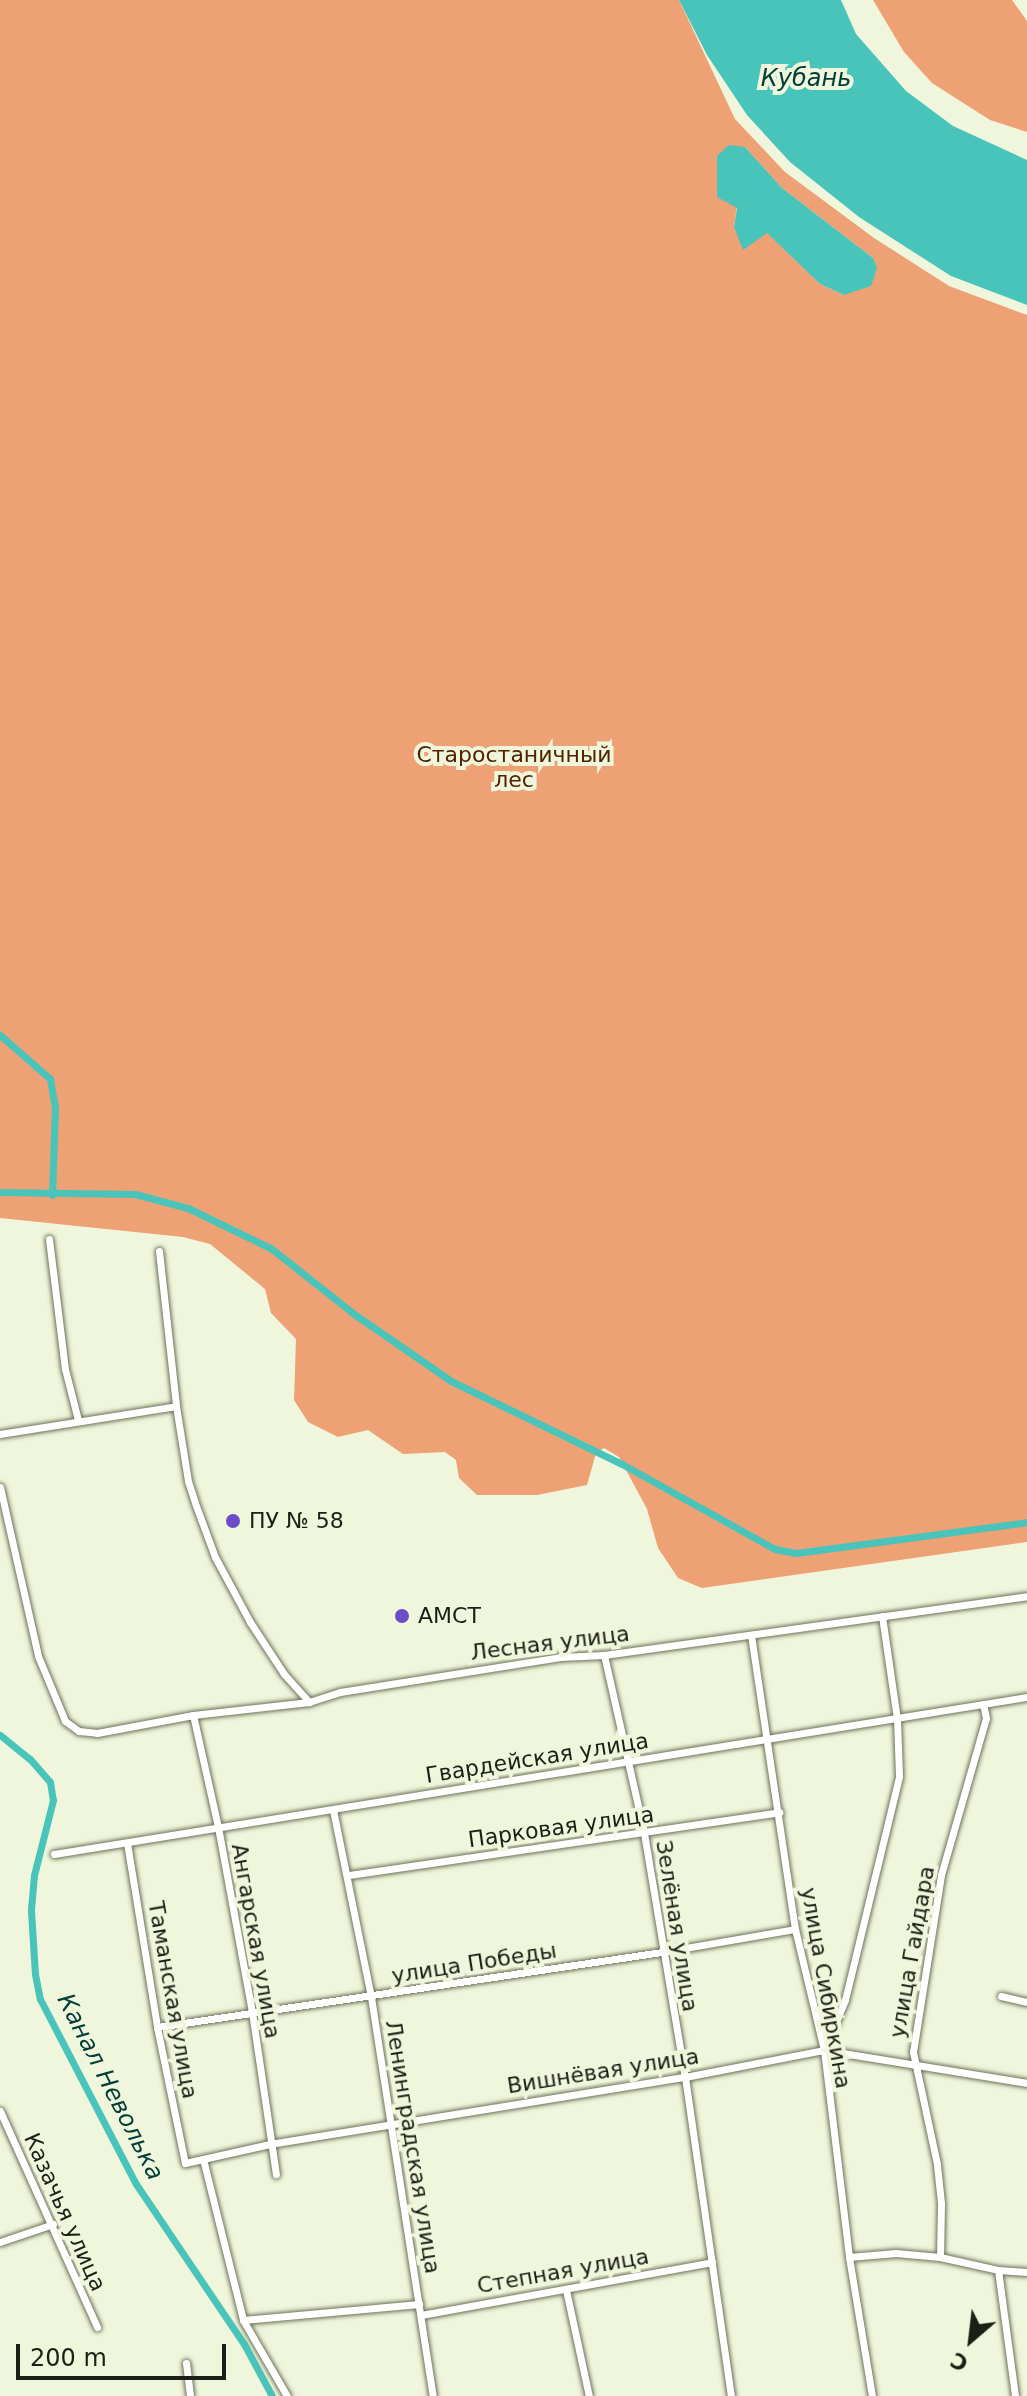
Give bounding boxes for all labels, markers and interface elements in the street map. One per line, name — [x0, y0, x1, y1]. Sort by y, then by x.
water label: Кубань — [761, 65, 851, 93]
park label: Старостаничный лес — [416, 741, 612, 792]
place label: ПУ № 58 — [249, 1508, 344, 1534]
marker: ПУ № 58 — [224, 1512, 242, 1530]
place label: АМСТ — [418, 1603, 481, 1629]
marker: АМСТ — [393, 1607, 411, 1625]
street label: Лесная улица — [469, 1620, 631, 1666]
street label: Гвардейская улица — [423, 1727, 651, 1789]
street label: Парковая улица — [466, 1801, 656, 1853]
street label: Зелёная улица — [650, 1838, 704, 2014]
street label: Ангарская улица — [226, 1842, 286, 2040]
street label: улица Гайдара — [884, 1864, 940, 2040]
street label: улица Сибиркина — [795, 1885, 857, 2091]
street label: Таманская улица — [143, 1899, 203, 2101]
street label: улица Победы — [390, 1937, 558, 1989]
water label: Канал Неволька — [51, 1989, 169, 2185]
street label: Ленинградская улица — [380, 2018, 446, 2276]
street label: Вишнёвая улица — [505, 2043, 701, 2099]
street label: Казачья улица — [18, 2129, 112, 2295]
street label: Степная улица — [475, 2243, 651, 2299]
north arrow — [931, 2300, 1011, 2380]
scale bar — [20, 2328, 230, 2378]
text: 200 m — [30, 2344, 107, 2372]
text: С — [946, 2347, 972, 2376]

